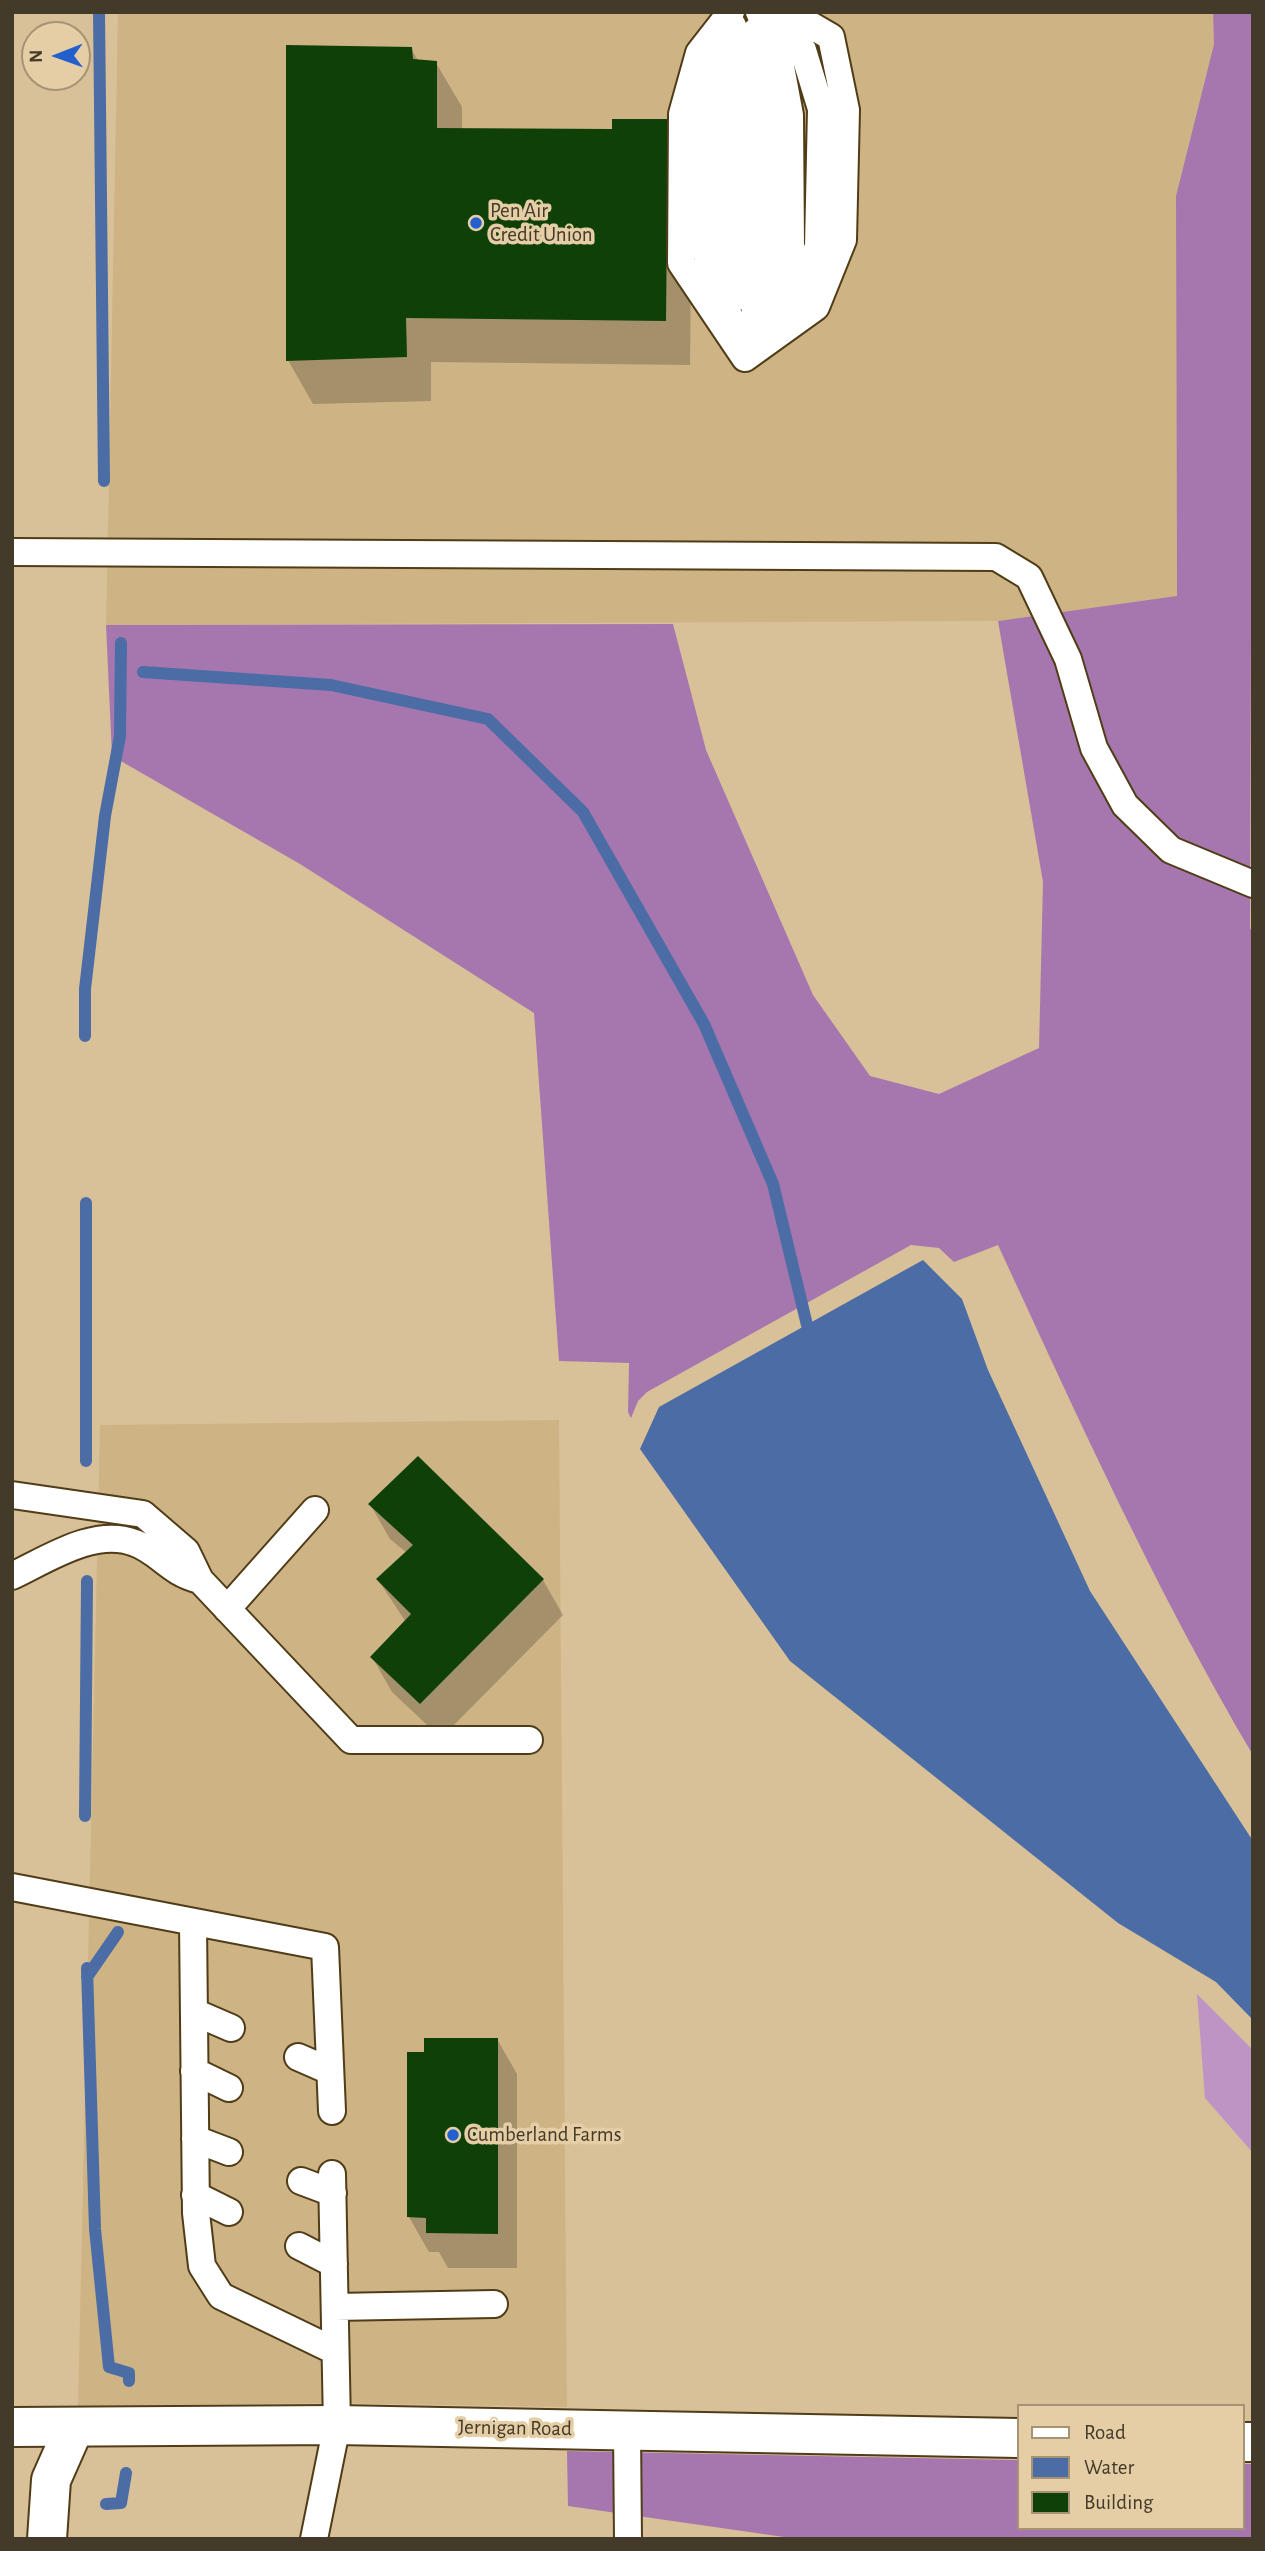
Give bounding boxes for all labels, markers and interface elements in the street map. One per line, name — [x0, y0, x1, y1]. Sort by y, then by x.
north arrow — [21, 21, 91, 91]
text: N — [27, 50, 46, 63]
place label: Pen Air Credit Union — [490, 198, 593, 248]
marker: Pen Air Credit Union — [468, 215, 484, 231]
place label: Cumberland Farms — [467, 2122, 621, 2148]
marker: Cumberland Farms — [445, 2127, 461, 2143]
legend — [1016, 2404, 1244, 2530]
street label: Jernigan Road — [458, 2414, 572, 2442]
text: Road — [1084, 2422, 1126, 2443]
text: Water — [1084, 2457, 1134, 2478]
text: Building — [1084, 2492, 1153, 2513]

